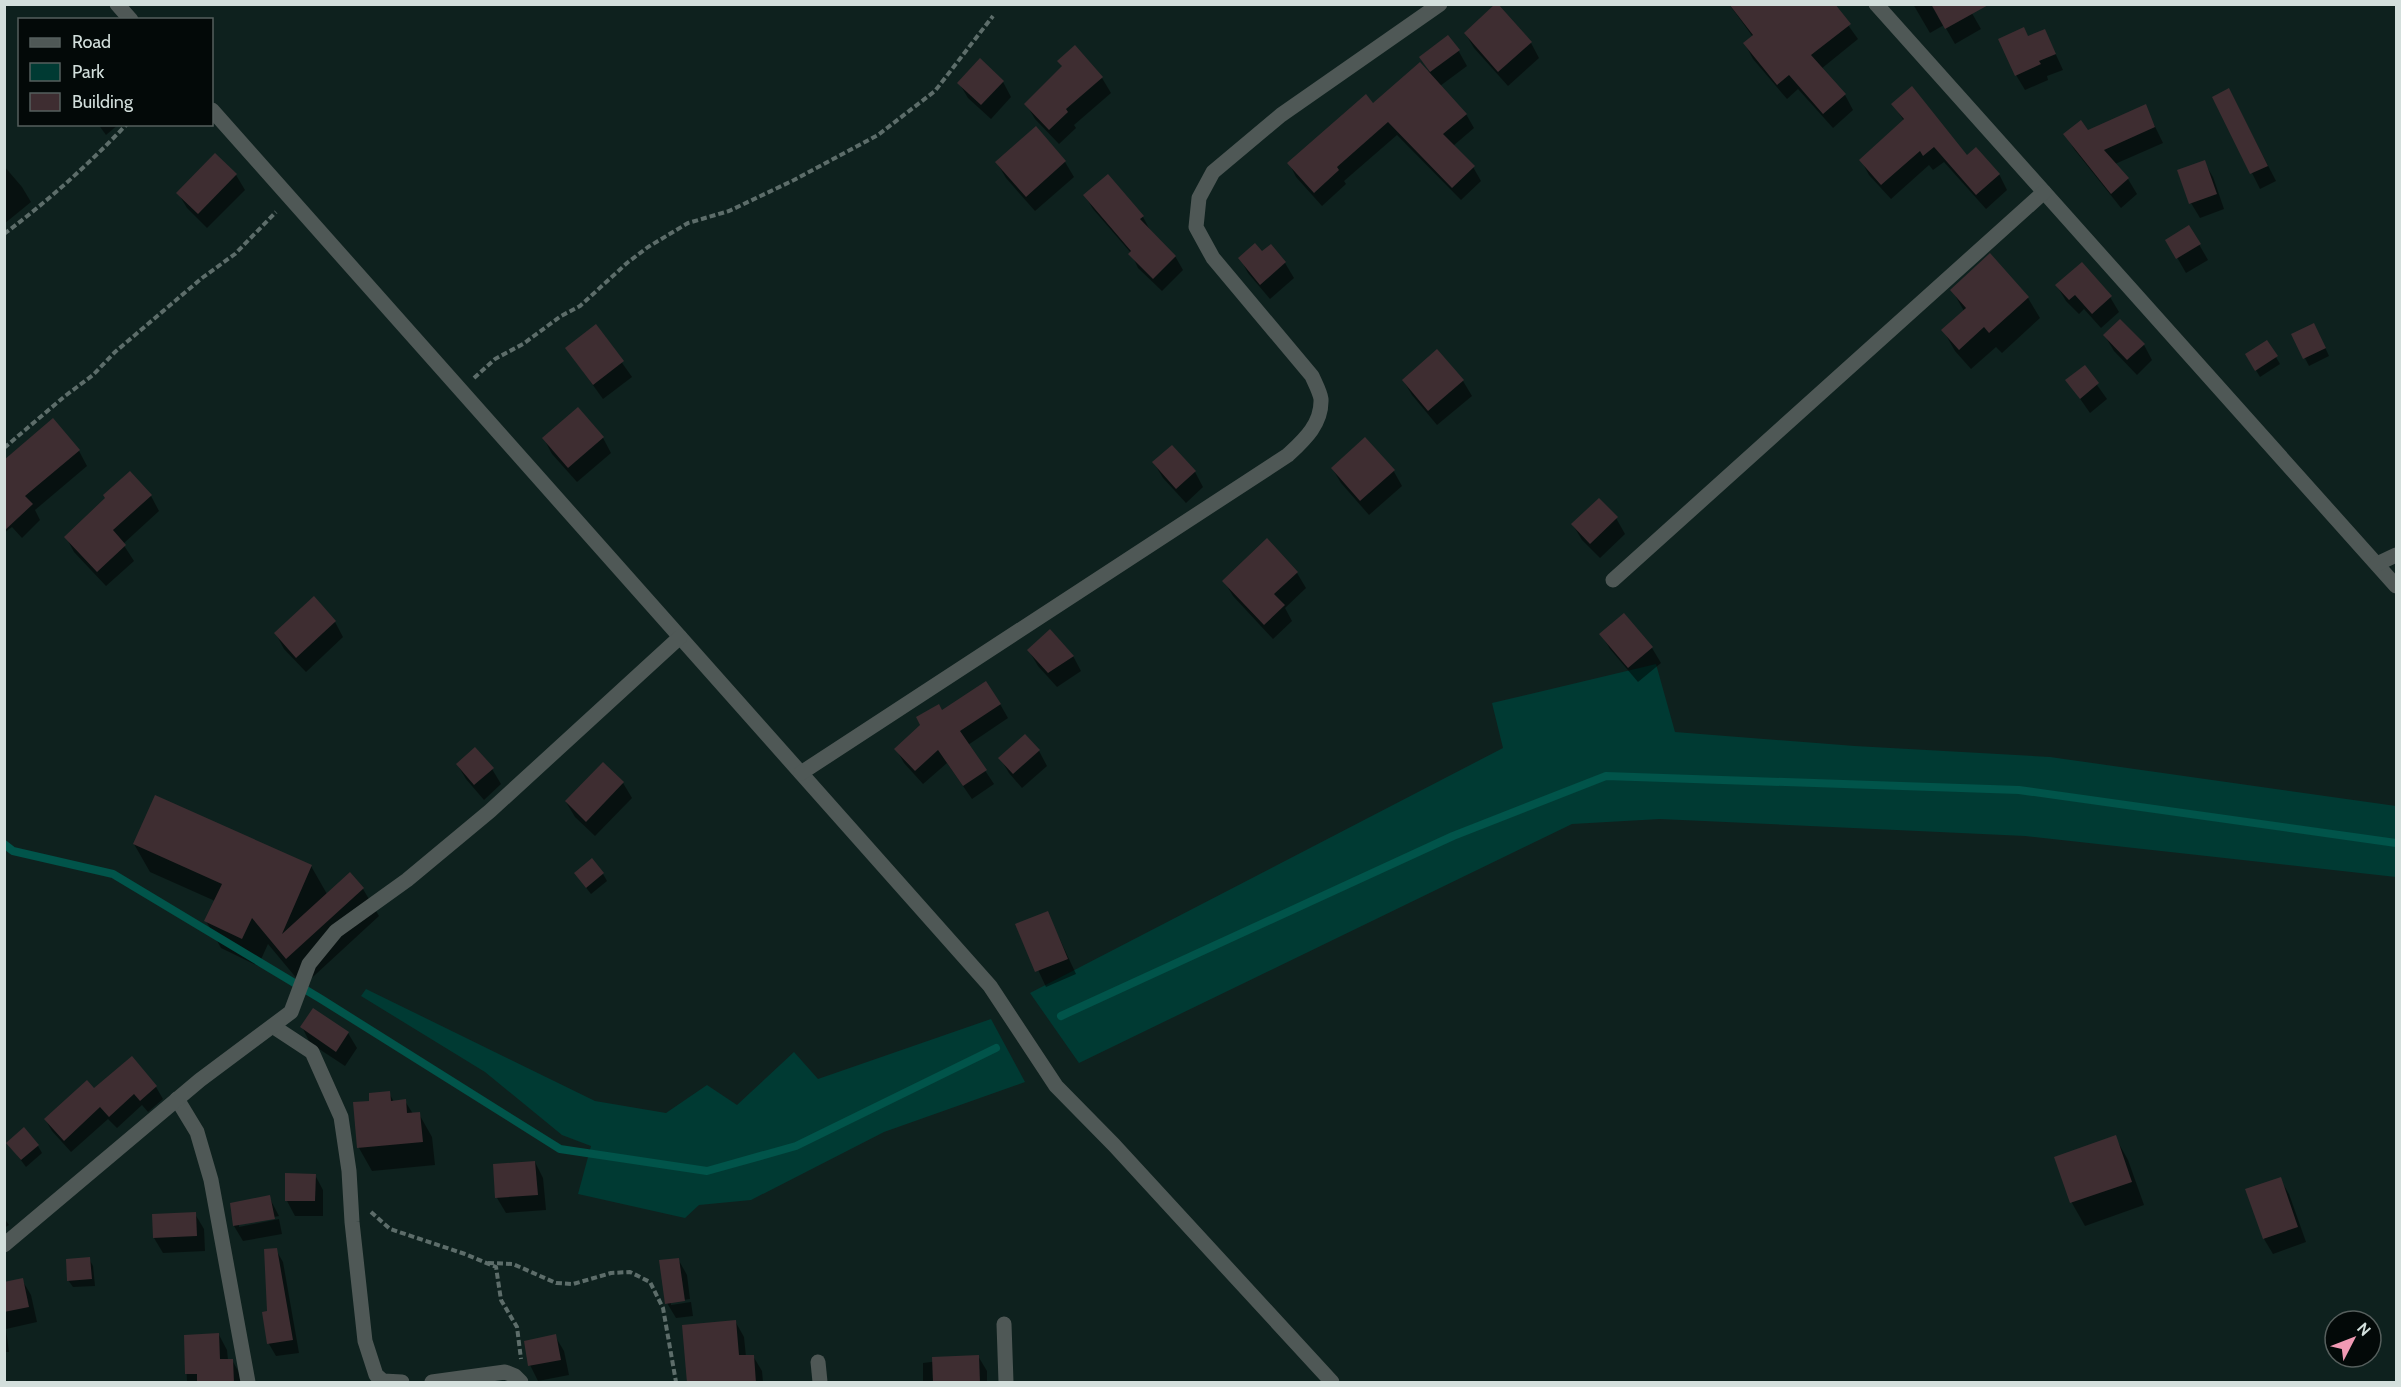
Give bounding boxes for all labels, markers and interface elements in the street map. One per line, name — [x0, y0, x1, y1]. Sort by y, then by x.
legend — [18, 18, 213, 126]
text: Road — [72, 31, 111, 53]
text: Park — [72, 61, 105, 83]
text: Building — [72, 91, 134, 113]
north arrow — [2323, 1309, 2383, 1369]
text: N — [2353, 1319, 2375, 1340]

